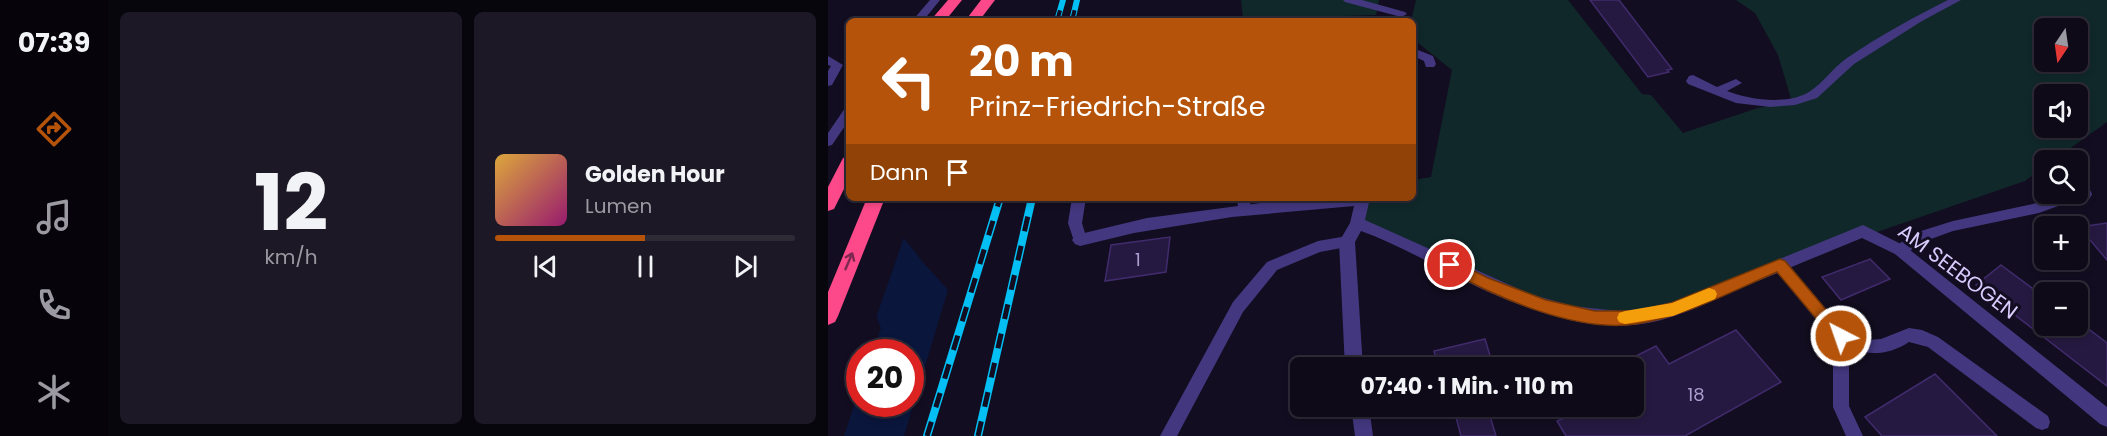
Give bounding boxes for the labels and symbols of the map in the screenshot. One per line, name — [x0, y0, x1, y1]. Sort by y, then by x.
north arrow — [2034, 18, 2088, 72]
street label: AM SEEBOGEN — [1892, 216, 2024, 326]
pin — [1424, 239, 1475, 290]
house number: 1 — [1135, 247, 1141, 272]
one-way arrow — [844, 253, 855, 271]
position arrow — [1809, 304, 1873, 368]
speed limit sign: 20 — [846, 339, 924, 417]
house number: 18 — [1687, 382, 1705, 407]

